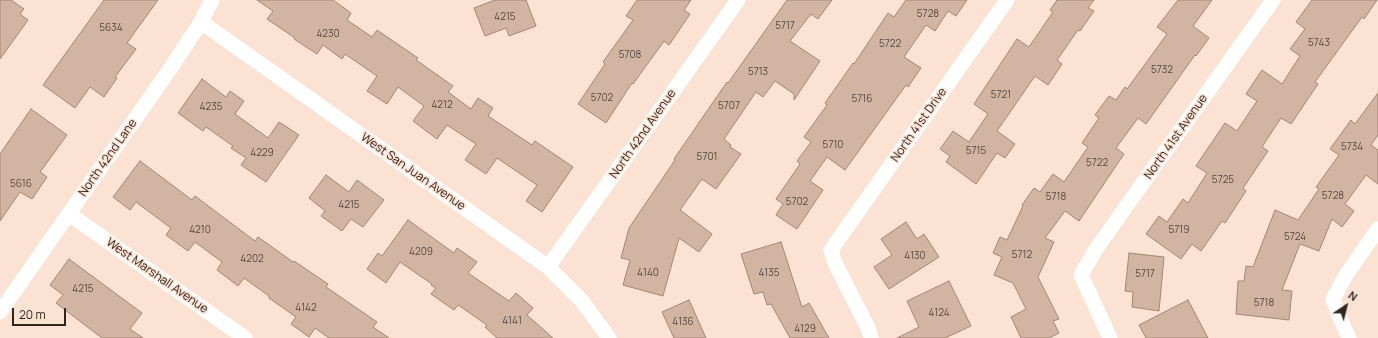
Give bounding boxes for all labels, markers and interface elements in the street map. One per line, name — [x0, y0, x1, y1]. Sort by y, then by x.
house number: 5728 — [917, 8, 939, 20]
house number: 4215 — [494, 11, 516, 23]
house number: 5717 — [775, 20, 795, 32]
house number: 5634 — [99, 22, 123, 34]
house number: 4230 — [316, 28, 340, 40]
house number: 5743 — [1308, 37, 1330, 49]
house number: 5722 — [879, 38, 901, 50]
house number: 5708 — [619, 49, 641, 61]
house number: 5732 — [1151, 64, 1173, 76]
house number: 5713 — [748, 66, 768, 78]
street label: North 41st Drive — [888, 85, 950, 165]
street label: North 42nd Avenue — [607, 87, 679, 181]
house number: 5721 — [991, 89, 1011, 101]
house number: 5702 — [591, 92, 613, 104]
street label: North 41st Avenue — [1141, 92, 1211, 182]
house number: 5716 — [852, 93, 872, 105]
house number: 4212 — [431, 99, 453, 111]
house number: 5707 — [718, 100, 740, 112]
house number: 4235 — [200, 101, 222, 113]
street label: North 42nd Lane — [76, 116, 140, 200]
street label: West San Juan Avenue — [358, 130, 468, 214]
house number: 5710 — [823, 139, 843, 151]
house number: 5734 — [1341, 141, 1363, 153]
house number: 5715 — [966, 145, 986, 157]
house number: 4229 — [250, 147, 274, 159]
house number: 5701 — [697, 151, 717, 163]
house number: 5722 — [1086, 157, 1108, 169]
house number: 5725 — [1212, 174, 1234, 186]
house number: 5616 — [10, 178, 32, 190]
house number: 5728 — [1322, 190, 1344, 202]
house number: 5718 — [1046, 191, 1066, 203]
house number: 5702 — [786, 196, 808, 208]
house number: 4215 — [338, 199, 360, 211]
house number: 4210 — [189, 224, 211, 236]
house number: 5719 — [1169, 224, 1189, 236]
house number: 5724 — [1284, 231, 1306, 243]
street label: West Marshall Avenue — [103, 235, 211, 317]
house number: 4209 — [409, 246, 433, 258]
house number: 5712 — [1012, 249, 1032, 261]
house number: 4130 — [904, 250, 926, 262]
house number: 4202 — [240, 253, 264, 265]
house number: 4140 — [637, 267, 659, 279]
house number: 4135 — [758, 267, 780, 279]
house number: 5717 — [1135, 268, 1155, 280]
house number: 4215 — [72, 283, 94, 295]
north arrow — [1326, 286, 1366, 326]
text: N — [1346, 287, 1361, 304]
house number: 5718 — [1254, 297, 1274, 309]
scale bar — [14, 300, 68, 326]
house number: 4142 — [295, 302, 317, 314]
text: 20 m — [19, 306, 46, 323]
house number: 4124 — [928, 307, 950, 319]
house number: 4141 — [502, 315, 522, 327]
house number: 4136 — [672, 316, 694, 328]
house number: 4129 — [794, 323, 816, 335]

